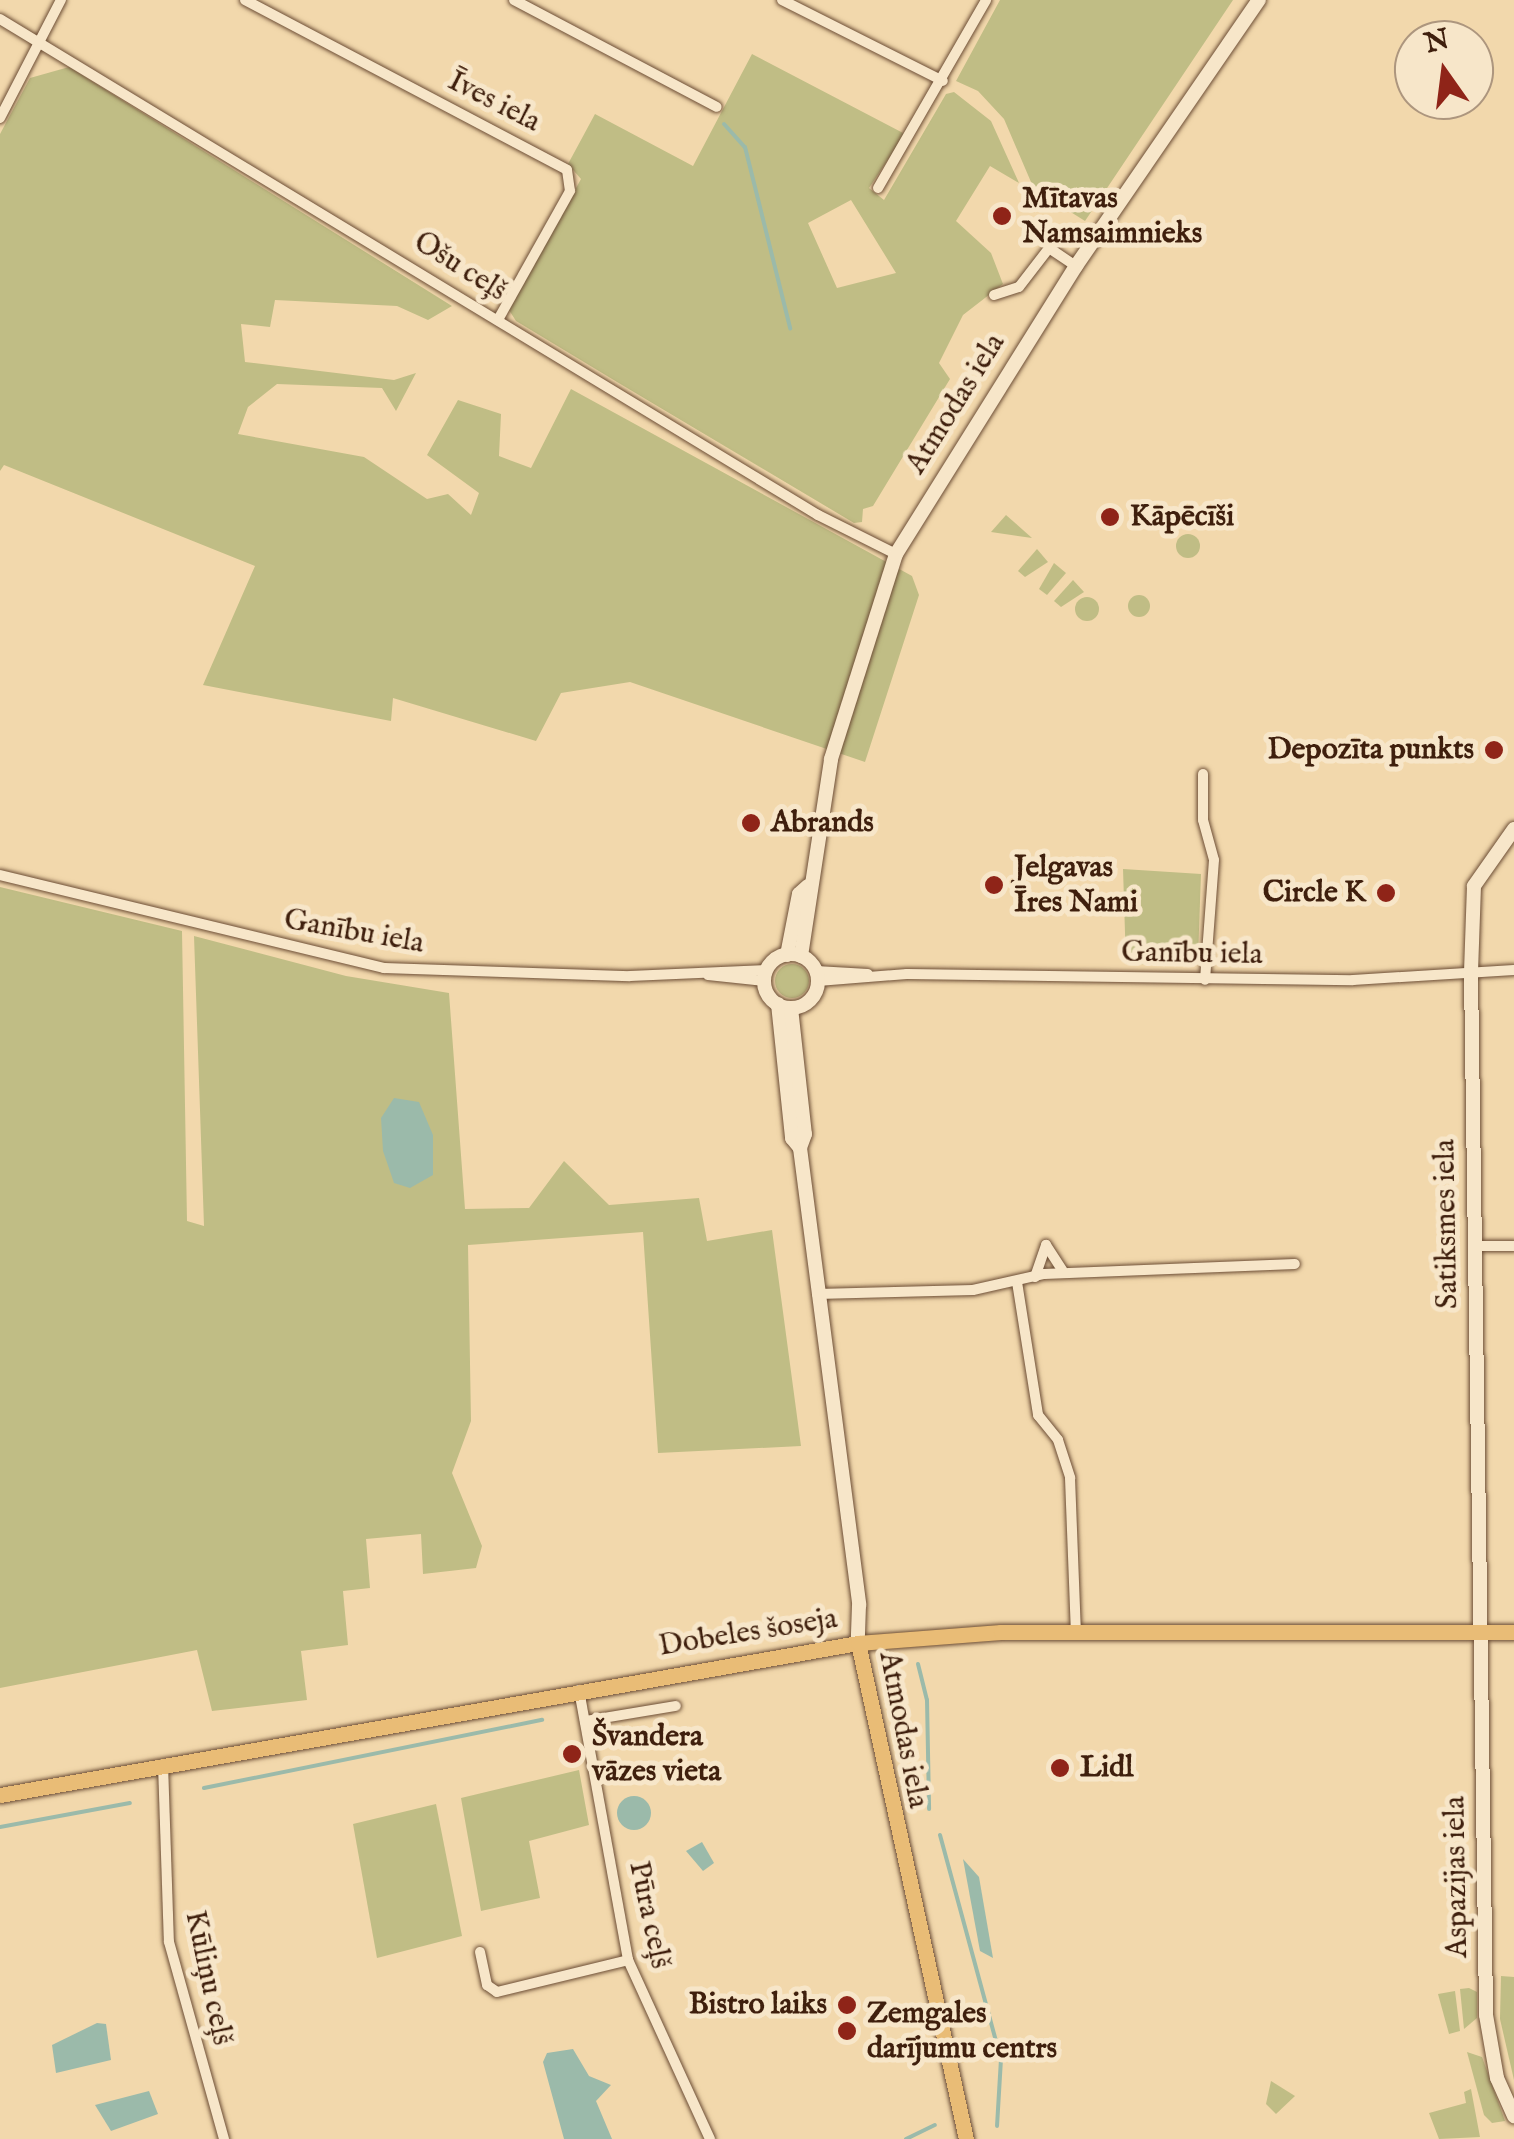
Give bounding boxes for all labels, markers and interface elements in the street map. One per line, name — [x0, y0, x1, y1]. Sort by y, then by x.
north arrow — [1394, 20, 1494, 120]
text: N — [1421, 22, 1453, 62]
street label: Īves iela — [442, 63, 546, 141]
place label: Mītavas Namsaimnieks — [1022, 181, 1202, 252]
marker: Mītavas Namsaimnieks — [991, 205, 1013, 227]
street label: Ošu ceļš — [407, 224, 513, 310]
street label: Atmodas iela — [899, 327, 1013, 481]
place label: Kāpēcīši — [1130, 499, 1234, 535]
marker: Kāpēcīši — [1099, 506, 1121, 528]
place label: Depozīta punkts — [1268, 732, 1474, 768]
marker: Depozīta punkts — [1483, 739, 1505, 761]
place label: Abrands — [771, 805, 874, 841]
marker: Abrands — [740, 812, 762, 834]
place label: Jelgavas Īres Nami — [1014, 850, 1138, 920]
marker: Jelgavas Īres Nami — [983, 874, 1005, 896]
place label: Circle K — [1263, 875, 1366, 911]
marker: Circle K — [1375, 882, 1397, 904]
street label: Ganību iela — [281, 902, 427, 962]
street label: Ganību iela — [1121, 935, 1263, 973]
street label: Satiksmes iela — [1428, 1139, 1466, 1309]
street label: Dobeles šoseja — [656, 1601, 840, 1665]
street label: Atmodas iela — [870, 1649, 936, 1811]
place label: Švandera vāzes vieta — [592, 1719, 721, 1790]
marker: Švandera vāzes vieta — [561, 1743, 583, 1765]
place label: Lidl — [1080, 1750, 1133, 1786]
marker: Lidl — [1049, 1757, 1071, 1779]
street label: Aspazijas iela — [1438, 1796, 1476, 1958]
street label: Pūra ceļš — [620, 1858, 678, 1972]
street label: Kūliņu ceļš — [176, 1907, 240, 2049]
place label: Bistro laiks — [689, 1987, 827, 2023]
marker: Bistro laiks — [836, 1994, 858, 2016]
place label: Zemgales darījumu centrs — [867, 1996, 1057, 2066]
marker: Zemgales darījumu centrs — [836, 2020, 858, 2042]

